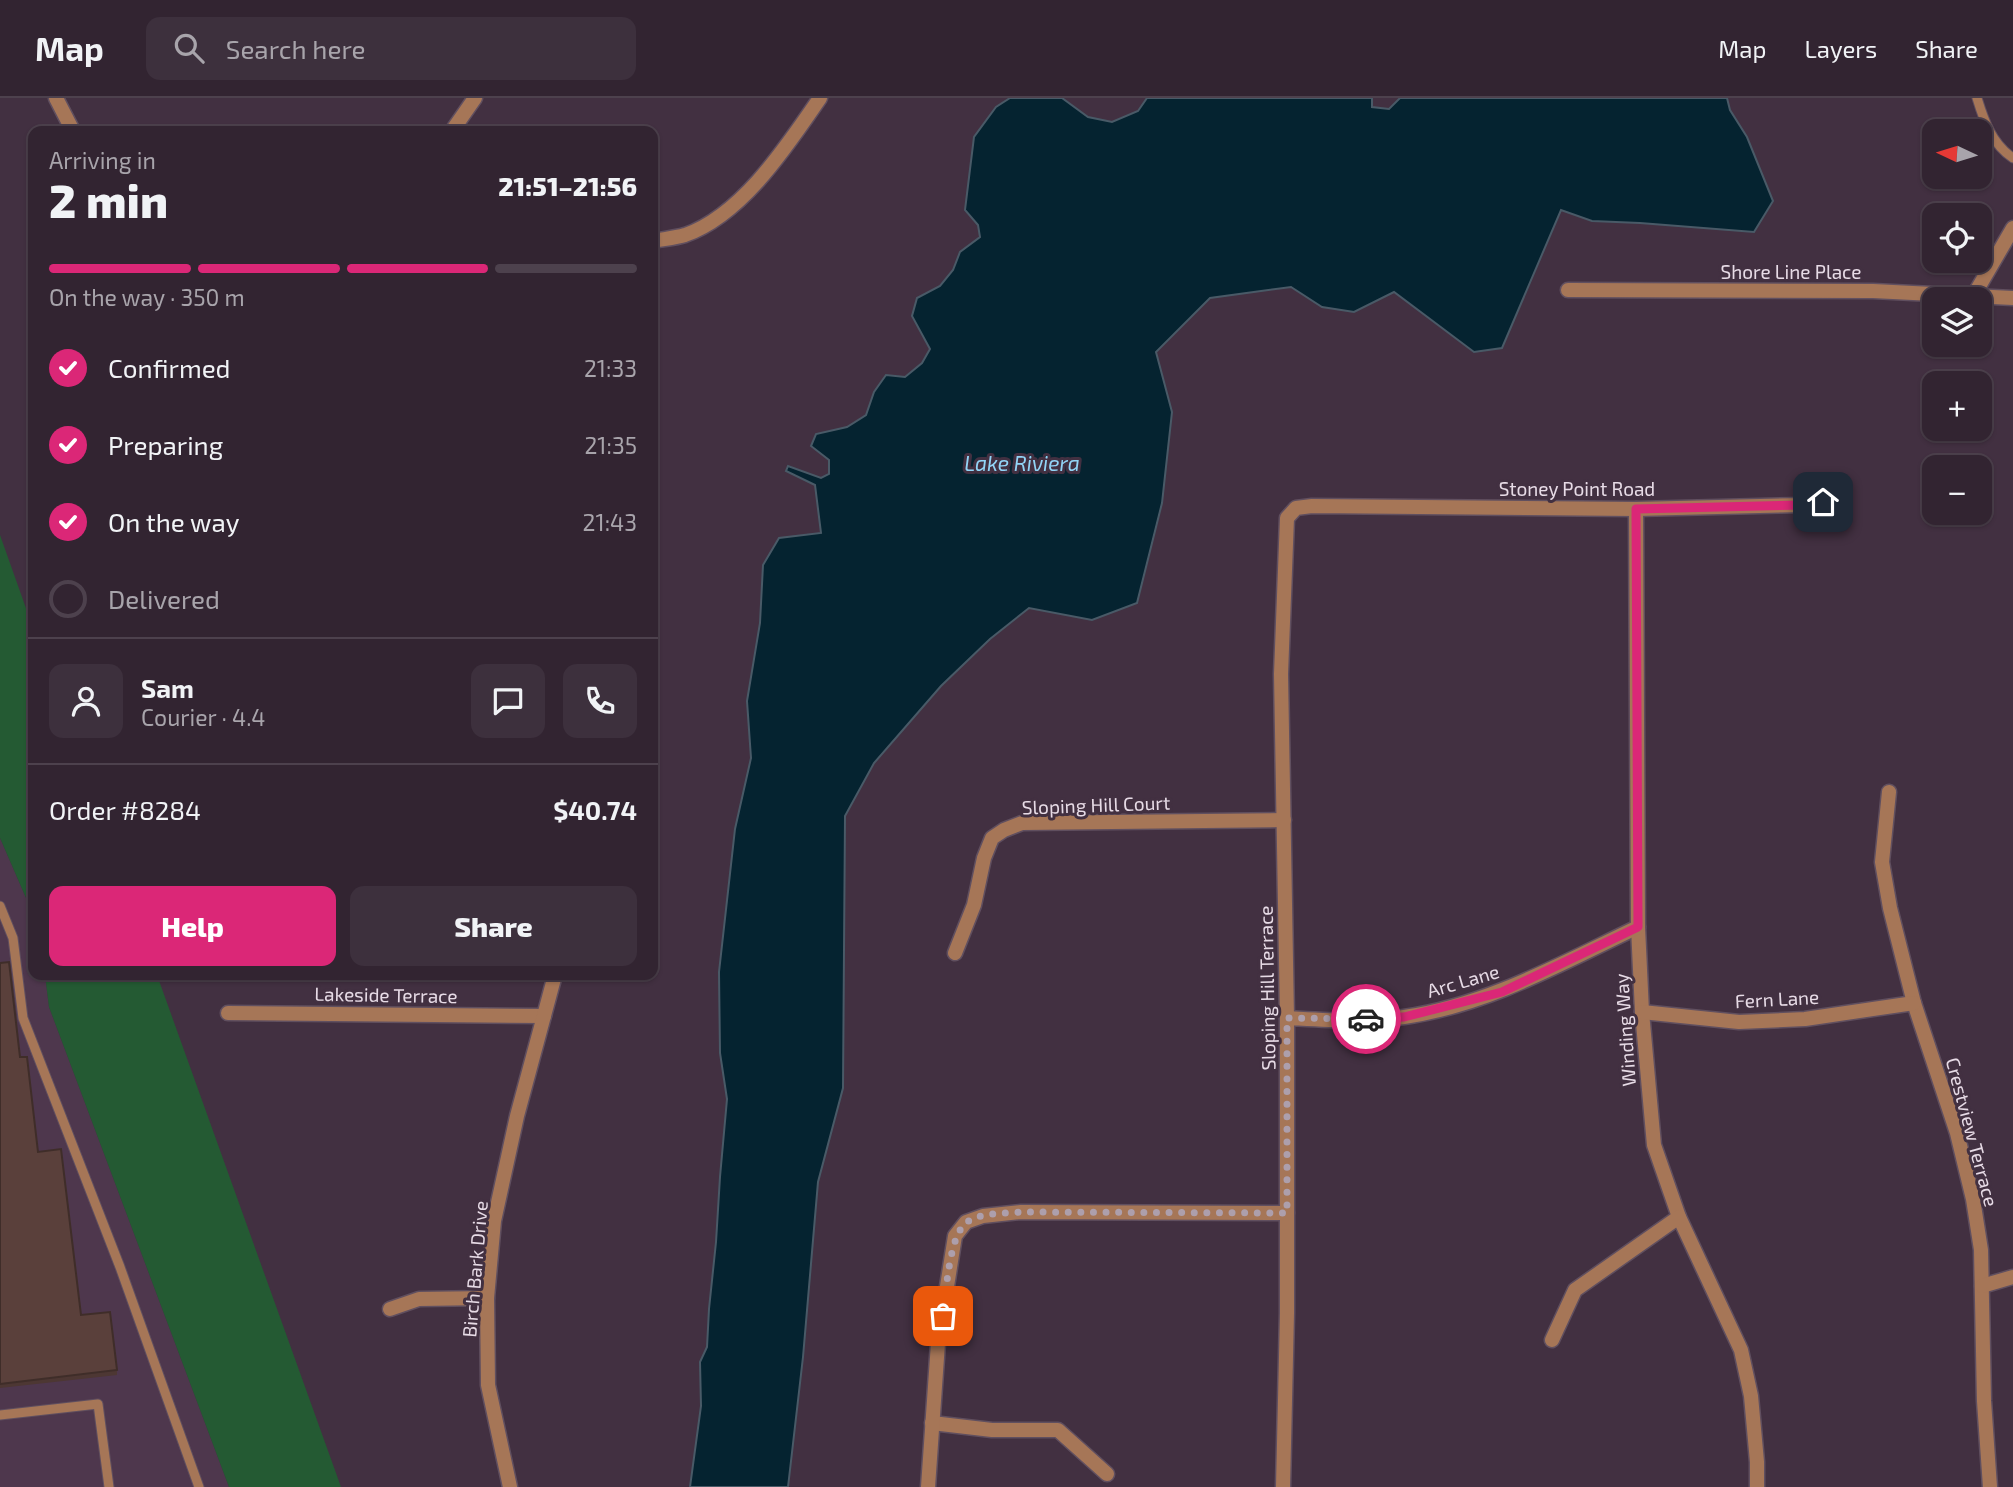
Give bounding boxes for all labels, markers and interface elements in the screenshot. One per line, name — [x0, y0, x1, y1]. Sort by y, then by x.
search box — [146, 17, 636, 80]
text: Map — [35, 28, 104, 68]
icon: search — [170, 29, 208, 67]
text: Search here — [226, 33, 365, 64]
text: Map — [1718, 34, 1766, 63]
text: Layers — [1804, 34, 1877, 63]
text: Share — [1915, 34, 1978, 63]
north arrow — [1922, 119, 1992, 189]
map controls — [1922, 119, 1992, 525]
text: Arriving in — [49, 146, 156, 174]
text: 21:51–21:56 — [498, 170, 637, 201]
text: 2 min — [49, 172, 168, 227]
button: locate — [1922, 203, 1992, 273]
street label: Shore Line Place — [1721, 260, 1861, 283]
text: On the way · 350 m — [49, 283, 245, 311]
button: layers — [1922, 287, 1992, 357]
icon: check — [49, 349, 87, 387]
text: Confirmed — [108, 352, 231, 383]
text: 21:33 — [584, 354, 637, 382]
button: + — [1922, 371, 1992, 441]
icon: check — [49, 426, 87, 464]
text: Preparing — [108, 429, 223, 460]
text: 21:35 — [584, 431, 637, 459]
water label: Lake Riviera — [964, 450, 1080, 475]
button: − — [1922, 455, 1992, 525]
pin — [1793, 472, 1853, 532]
street label: Stoney Point Road — [1499, 477, 1655, 500]
icon: home — [1804, 483, 1842, 521]
icon: check — [49, 503, 87, 541]
text: On the way — [108, 506, 239, 537]
text: 21:43 — [583, 508, 637, 536]
text: Delivered — [108, 583, 220, 614]
button: person — [49, 664, 123, 738]
button: chat — [471, 664, 545, 738]
button: phone — [563, 664, 637, 738]
text: Sam — [141, 672, 194, 703]
text: Courier · 4.4 — [141, 703, 265, 731]
street label: Sloping Hill Court — [1021, 790, 1171, 819]
text: Order #8284 — [49, 794, 201, 825]
text: $40.74 — [553, 794, 637, 825]
button: Help — [49, 886, 336, 966]
button: Share — [350, 886, 637, 966]
street label: Sloping Hill Terrace — [1254, 905, 1279, 1071]
street label: Arc Lane — [1424, 959, 1502, 1002]
street label: Winding Way — [1609, 973, 1640, 1087]
street label: Lakeside Terrace — [314, 982, 458, 1007]
courier — [1331, 984, 1401, 1054]
street label: Fern Lane — [1734, 985, 1820, 1012]
icon: car — [1347, 1000, 1385, 1038]
street label: Crestview Terrace — [1942, 1055, 2003, 1209]
street label: Birch Bark Drive — [457, 1200, 492, 1338]
pin — [913, 1286, 973, 1346]
icon: bag — [924, 1297, 962, 1335]

